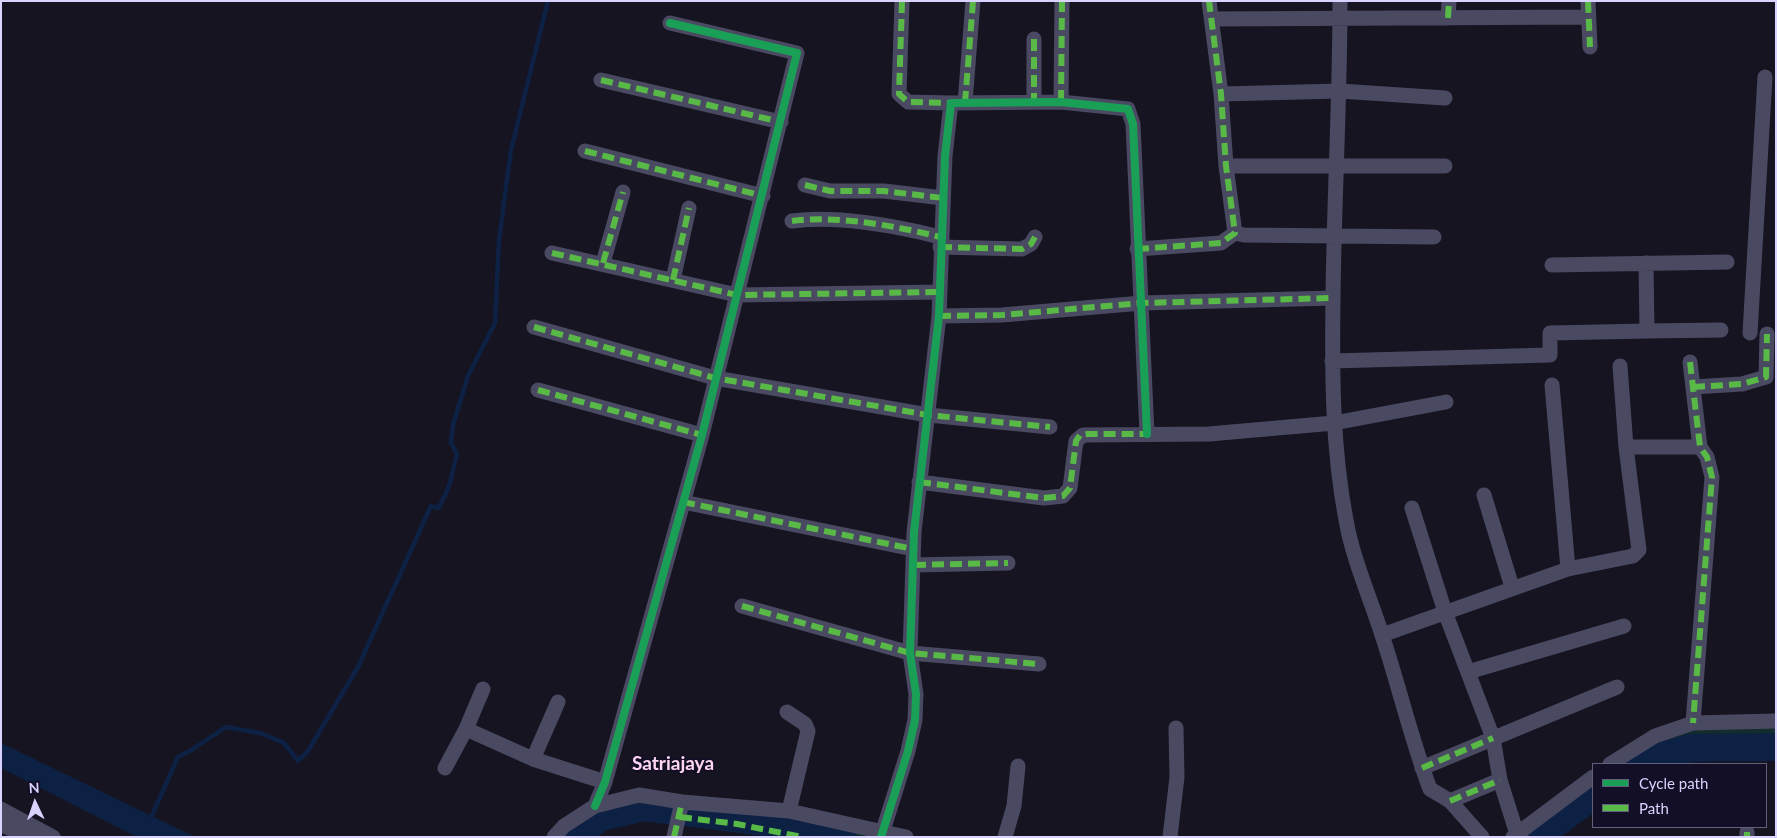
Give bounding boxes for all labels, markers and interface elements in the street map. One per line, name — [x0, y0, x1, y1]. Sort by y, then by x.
district label: Satriajaya — [632, 753, 714, 775]
legend — [1592, 763, 1767, 828]
text: Cycle path — [1639, 774, 1708, 792]
north arrow — [10, 778, 60, 828]
text: N — [28, 779, 40, 796]
text: Path — [1639, 799, 1669, 817]

